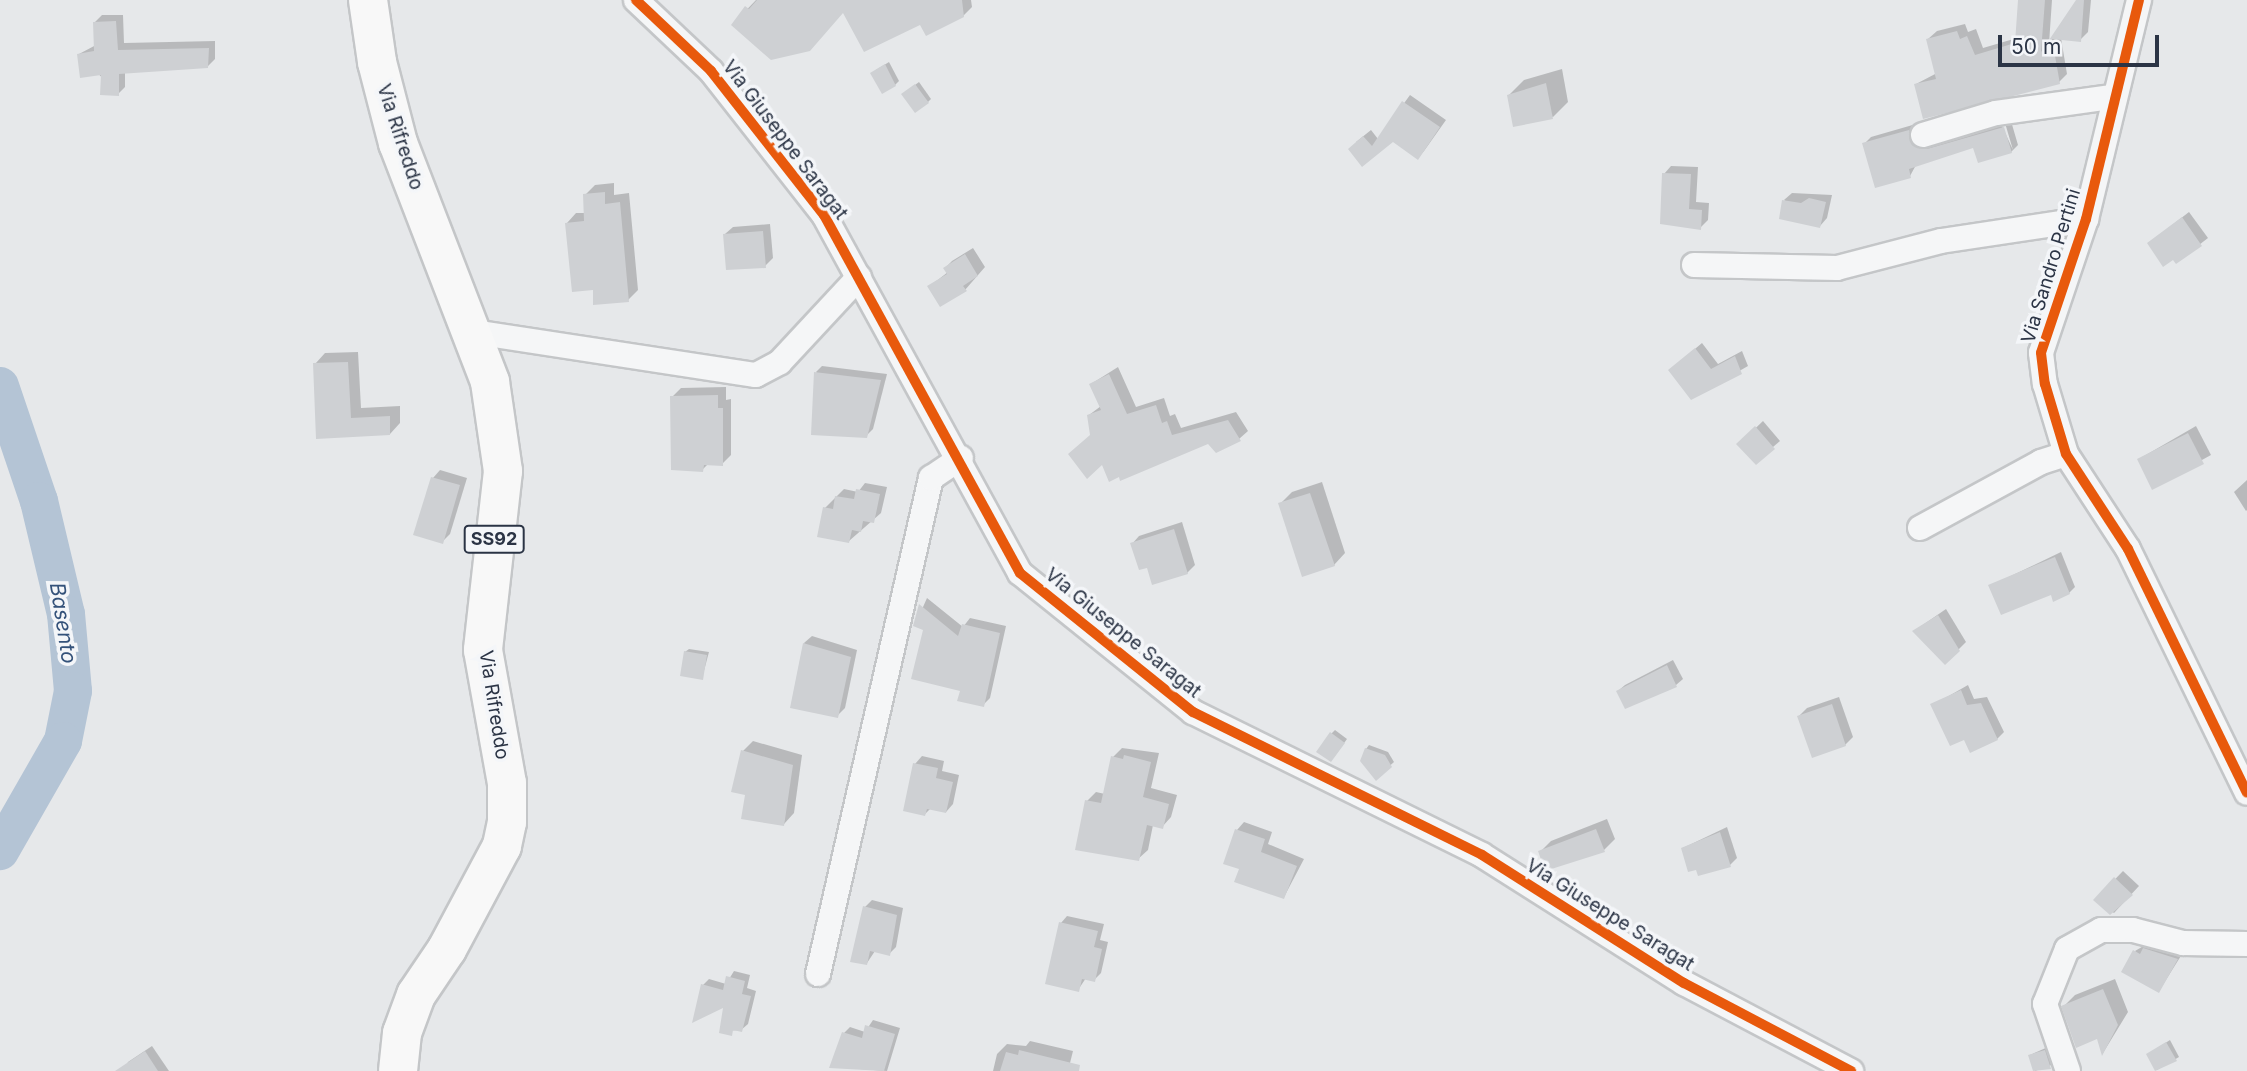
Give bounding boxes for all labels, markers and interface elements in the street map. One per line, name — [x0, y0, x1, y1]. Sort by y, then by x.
scale bar — [2002, 21, 2163, 65]
text: 50 m — [2011, 34, 2061, 59]
street label: Via Giuseppe Saragat — [718, 56, 852, 224]
street label: Via Rifreddo — [372, 81, 428, 193]
street label: Via Sandro Pertini — [2017, 186, 2085, 346]
road number: SS92 — [462, 524, 526, 554]
street label: Via Giuseppe Saragat — [1041, 563, 1205, 703]
water label: Basento — [44, 581, 82, 665]
street label: Via Rifreddo — [474, 649, 514, 761]
street label: Via Giuseppe Saragat — [1522, 854, 1698, 976]

